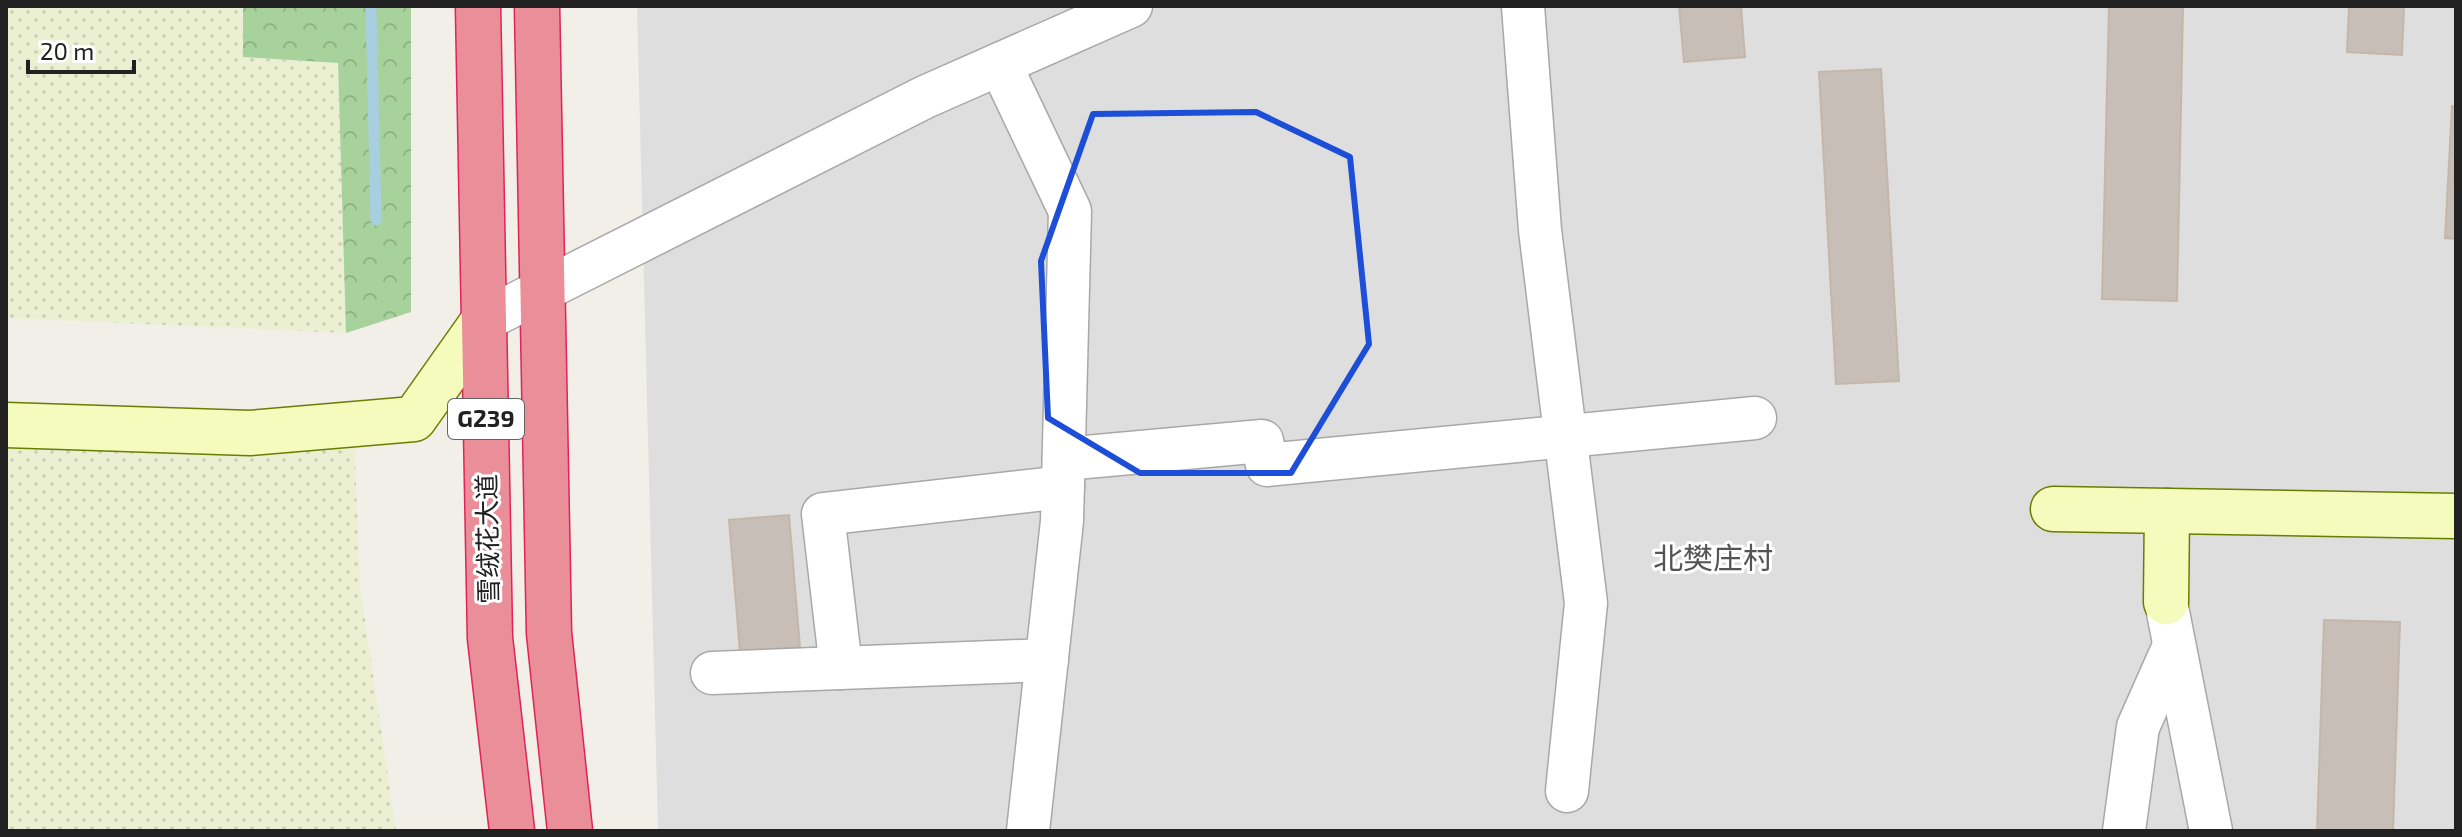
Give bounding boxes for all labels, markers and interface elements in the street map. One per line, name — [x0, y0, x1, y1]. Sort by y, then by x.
scale bar — [28, 24, 134, 74]
text: 20 m — [40, 36, 94, 65]
road number: G239 — [448, 399, 524, 439]
street label: 雪绒花大道 — [470, 474, 503, 604]
district label: 北樊庄村 — [1653, 539, 1773, 575]

